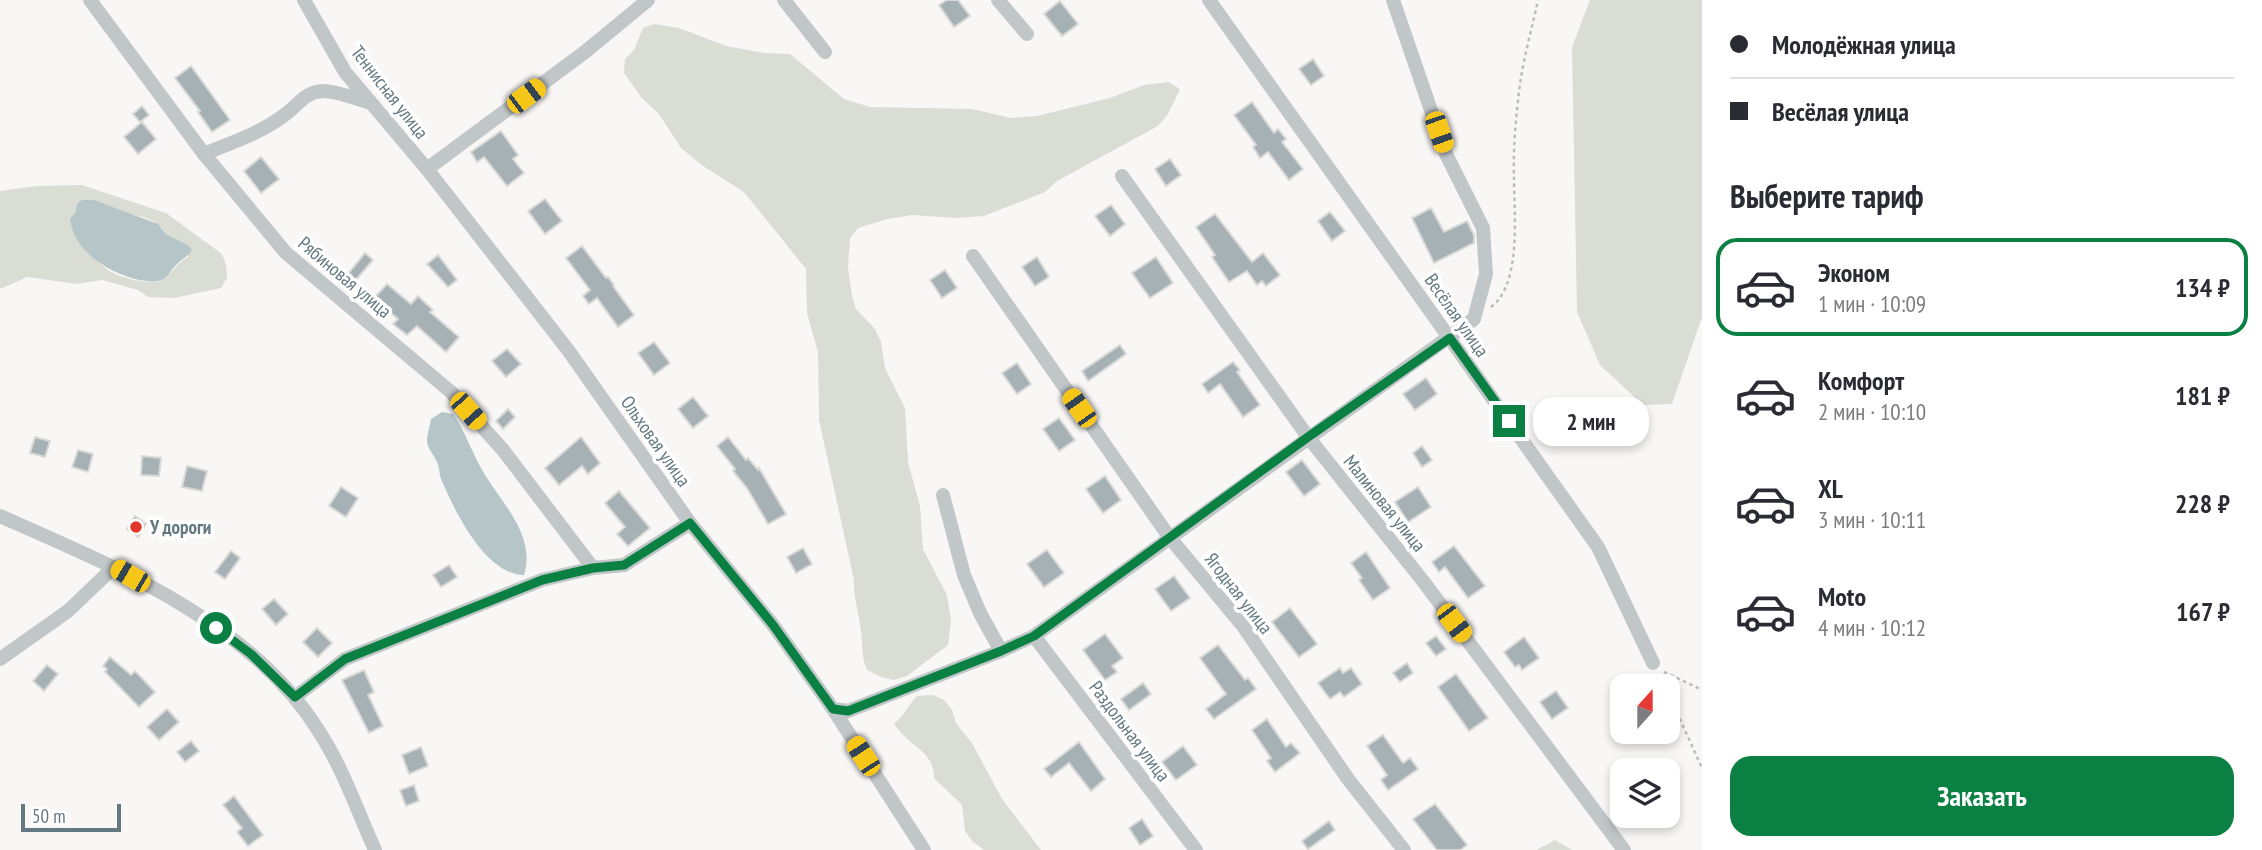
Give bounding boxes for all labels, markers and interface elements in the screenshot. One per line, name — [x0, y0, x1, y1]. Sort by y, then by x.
text: Молодёжная улица — [1772, 28, 1956, 61]
street label: Теннисная улица — [346, 40, 434, 144]
car — [503, 75, 550, 117]
text: Весёлая улица — [1772, 95, 1909, 128]
car — [1423, 109, 1456, 155]
text: Выберите тариф — [1730, 175, 1924, 217]
street label: Рябиновая улица — [293, 231, 397, 323]
icon: car — [1734, 256, 1797, 319]
text: Эконом — [1818, 256, 1890, 289]
street label: Весёлая улица — [1420, 269, 1494, 361]
text: 134 ₽ — [2175, 271, 2230, 304]
text: 1 мин · 10:09 — [1818, 289, 1926, 318]
icon: car — [1734, 364, 1797, 427]
text: Комфорт — [1818, 364, 1904, 397]
text: 181 ₽ — [2175, 379, 2230, 412]
car — [1059, 385, 1100, 431]
car — [447, 388, 490, 434]
street label: Ольховая улица — [616, 391, 696, 491]
callout: 2 мин — [1534, 396, 1649, 446]
text: 2 мин · 10:10 — [1818, 397, 1926, 426]
route end — [1493, 405, 1525, 437]
text: 2 мин — [1566, 407, 1616, 436]
street label: Малиновая улица — [1339, 450, 1431, 556]
icon: car — [1734, 472, 1797, 535]
text: XL — [1818, 472, 1843, 505]
text: 228 ₽ — [2175, 487, 2230, 520]
text: 3 мин · 10:11 — [1818, 505, 1926, 534]
place label: У дороги — [149, 515, 211, 539]
marker: У дороги — [128, 519, 144, 535]
street label: Ягодная улица — [1200, 547, 1278, 639]
car — [107, 556, 154, 596]
icon: car — [1734, 580, 1797, 643]
text: Moto — [1818, 580, 1866, 613]
text: 167 ₽ — [2176, 595, 2230, 628]
car — [1433, 600, 1476, 646]
route start — [200, 612, 232, 644]
text: 4 мин · 10:12 — [1818, 613, 1926, 642]
north arrow — [1610, 674, 1680, 744]
map controls — [1610, 674, 1680, 828]
street label: Раздольная улица — [1084, 676, 1176, 786]
car — [843, 733, 884, 779]
button: Заказать — [1730, 756, 2234, 836]
button: layers — [1610, 758, 1680, 828]
scale bar — [21, 801, 121, 833]
text: 50 m — [32, 804, 66, 828]

